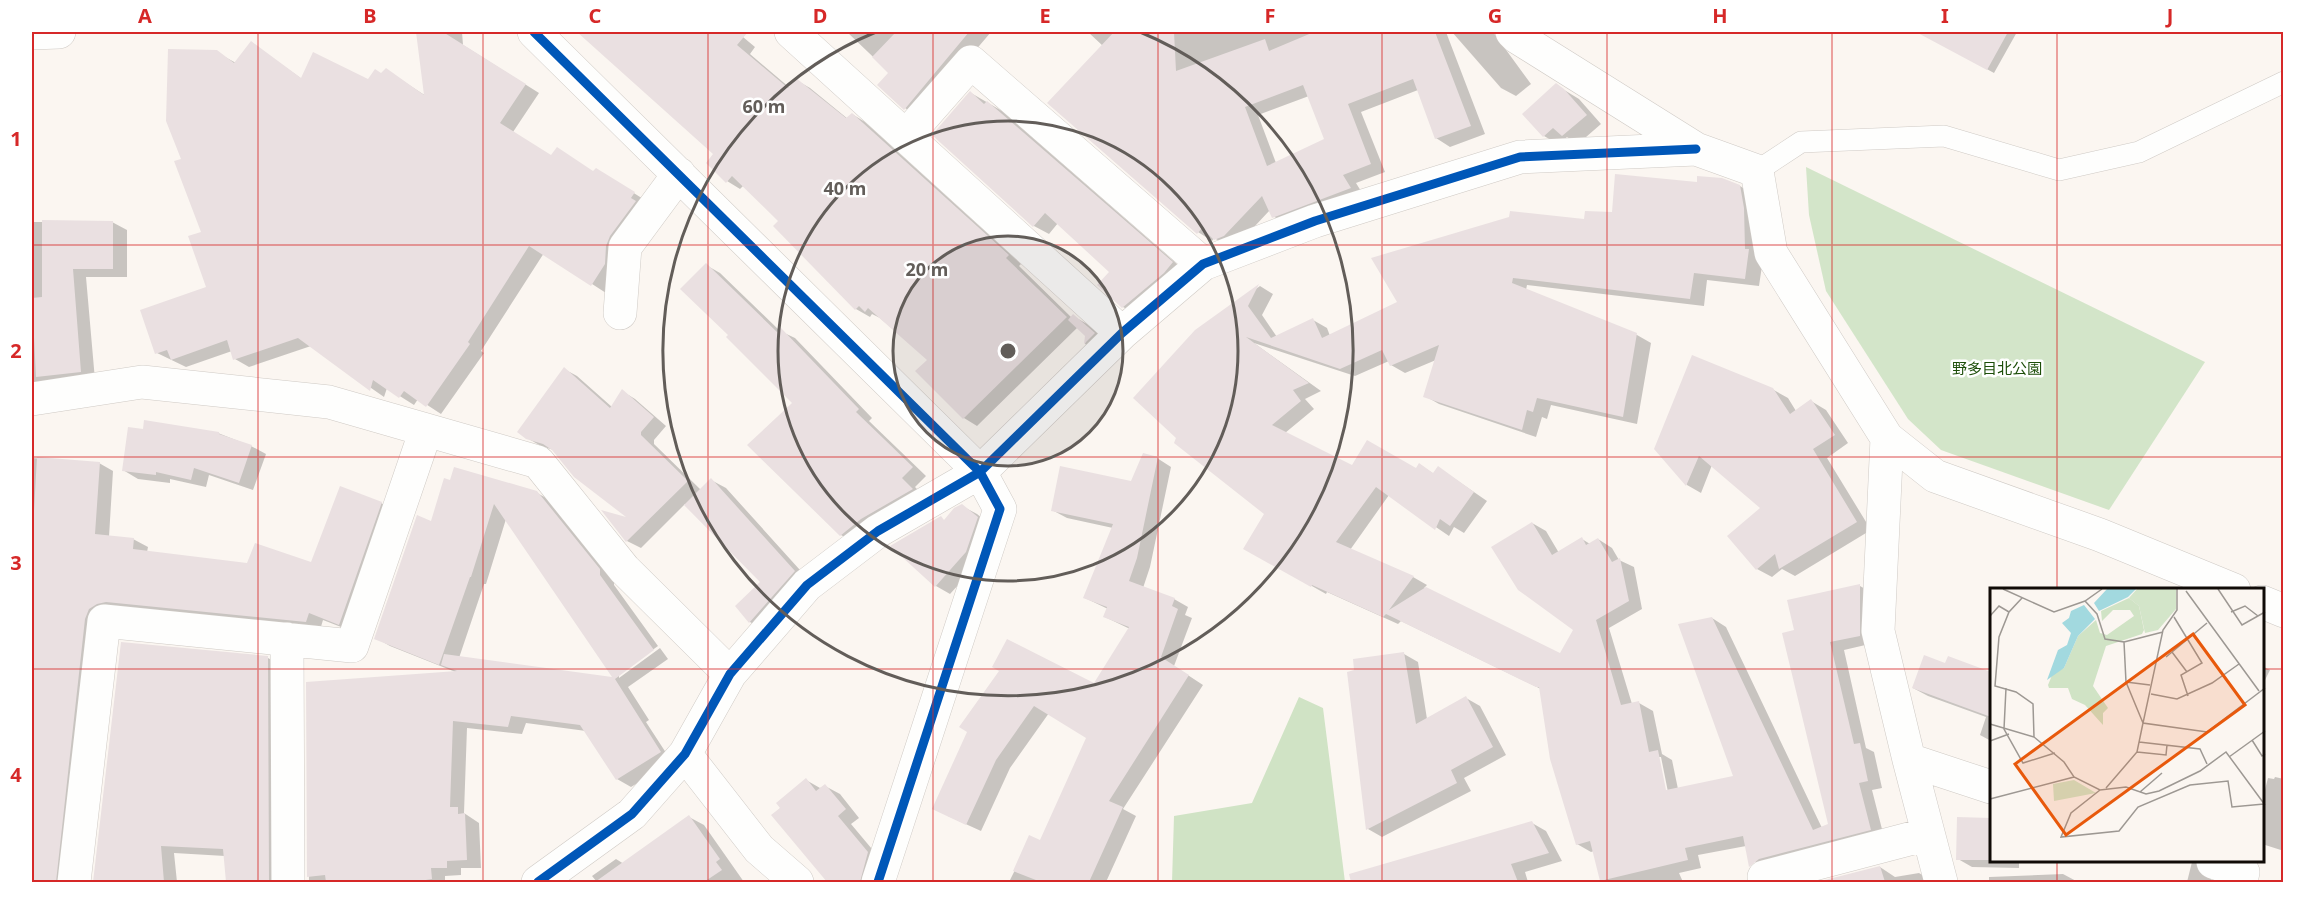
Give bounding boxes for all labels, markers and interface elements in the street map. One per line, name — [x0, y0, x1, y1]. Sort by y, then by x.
text: A — [138, 2, 152, 29]
text: B — [363, 2, 377, 29]
text: C — [589, 2, 602, 29]
text: D — [813, 2, 827, 29]
text: E — [1039, 2, 1051, 29]
text: F — [1265, 2, 1275, 29]
text: G — [1488, 2, 1502, 29]
text: H — [1712, 2, 1728, 29]
text: I — [1941, 2, 1949, 29]
text: J — [2165, 2, 2173, 29]
text: 60 m — [743, 94, 785, 118]
text: 1 — [10, 125, 22, 152]
text: 40 m — [824, 176, 866, 200]
text: 20 m — [906, 257, 948, 281]
text: 2 — [10, 337, 22, 364]
centre of rings — [998, 341, 1018, 361]
park label: 野多目北公園 — [1952, 358, 2042, 378]
text: 3 — [10, 549, 22, 576]
inset map — [1990, 588, 2264, 863]
text: 4 — [10, 761, 22, 788]

